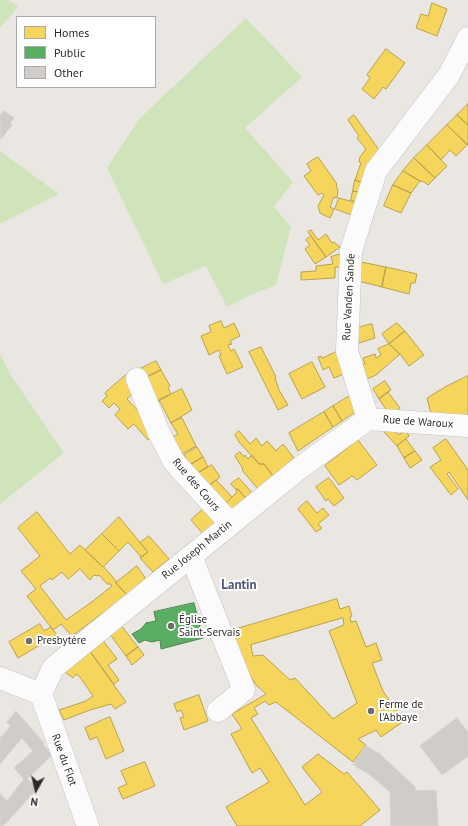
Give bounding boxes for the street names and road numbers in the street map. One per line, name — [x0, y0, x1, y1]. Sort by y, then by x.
street label: Rue Vanden Sande — [340, 253, 358, 341]
street label: Rue de Waroux — [382, 413, 454, 431]
street label: Rue des Cours — [169, 456, 223, 514]
street label: Rue Joseph Martin — [159, 518, 235, 582]
street label: Rue du Flot — [49, 732, 79, 788]

